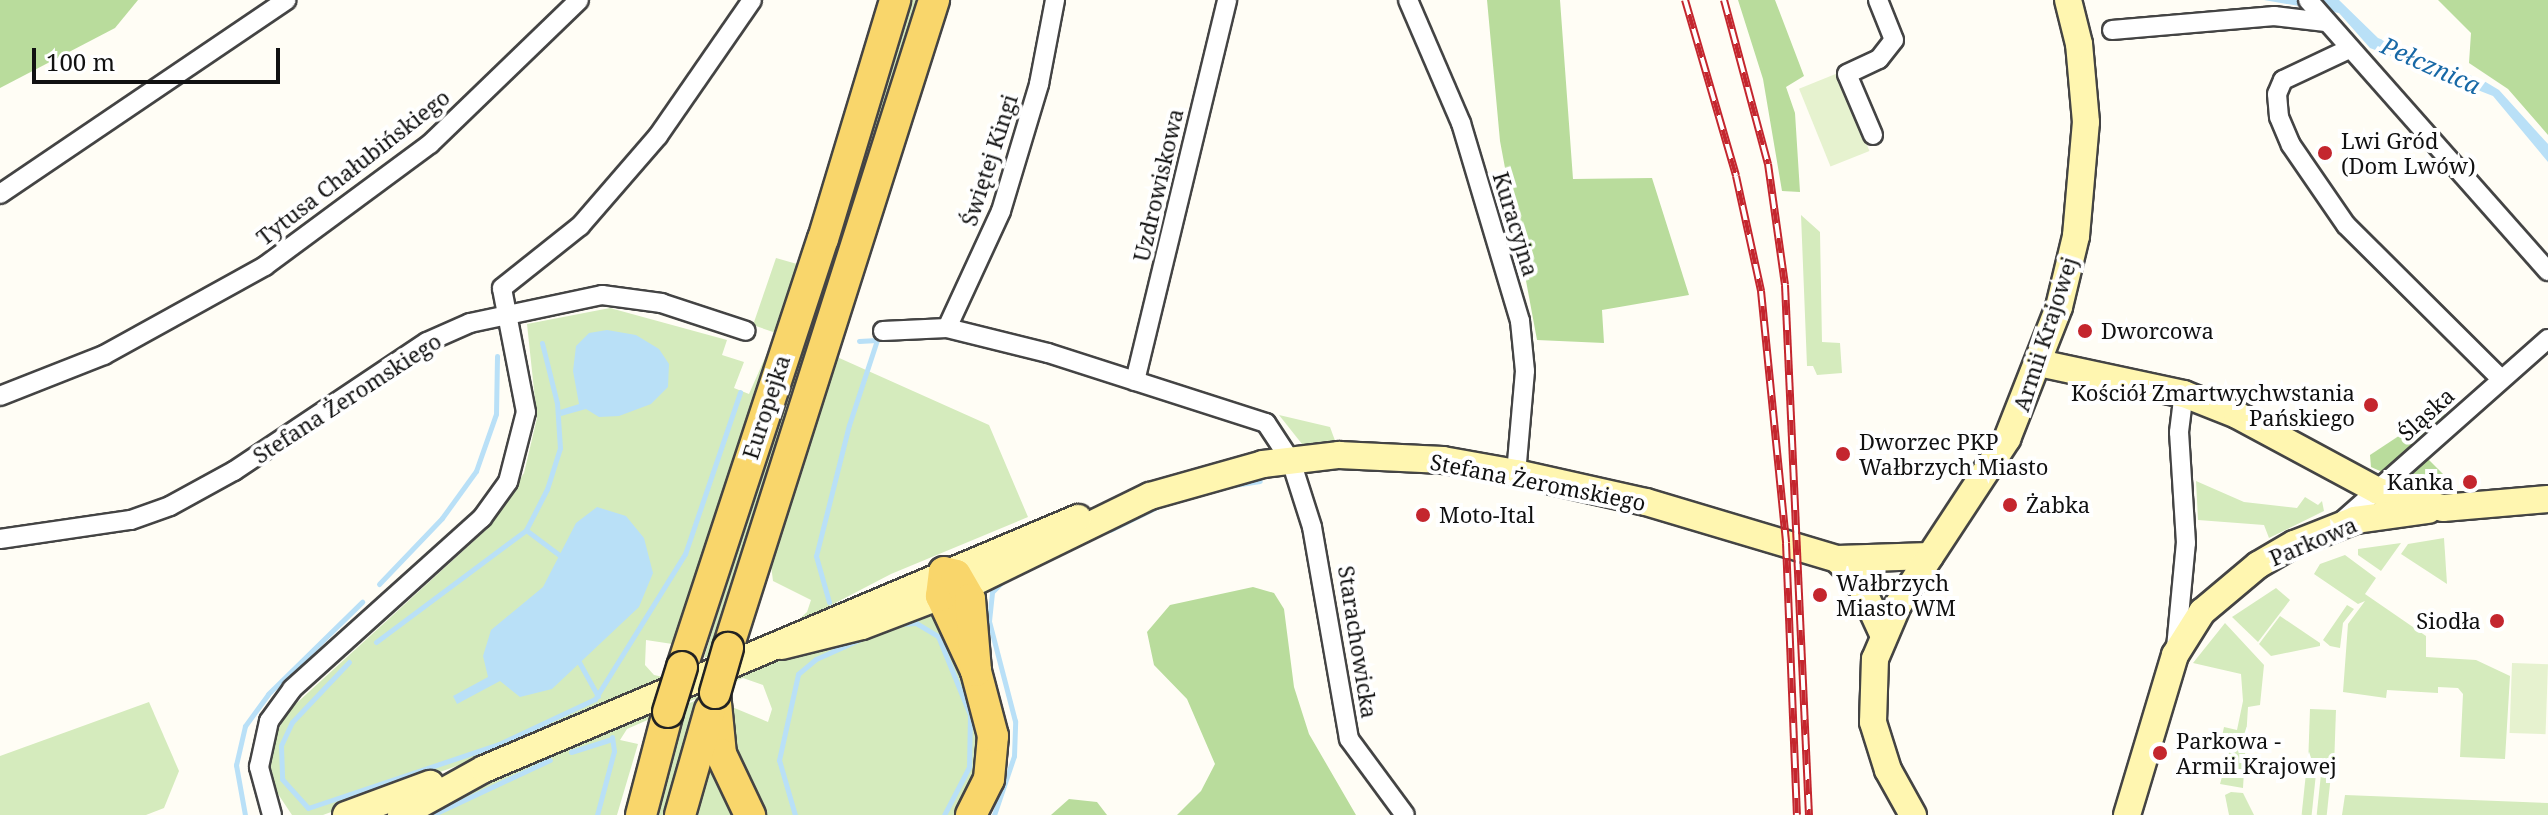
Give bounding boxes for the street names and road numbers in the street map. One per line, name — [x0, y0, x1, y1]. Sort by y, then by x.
street label: Tytusa Chałubińskiego — [251, 83, 455, 251]
street label: Świętej Kingi — [955, 91, 1023, 229]
street label: Uzdrowiskowa — [1128, 106, 1188, 264]
street label: Kuracyjna — [1488, 169, 1544, 279]
street label: Armii Krajowej — [2008, 253, 2082, 415]
street label: Stefana Żeromskiego — [248, 327, 446, 469]
street label: Europejka — [737, 352, 795, 462]
street label: Śląska — [2393, 382, 2459, 446]
street label: Stefana Żeromskiego — [1428, 448, 1648, 516]
street label: Parkowa — [2265, 511, 2361, 571]
street label: Starachowicka — [1333, 564, 1383, 720]

